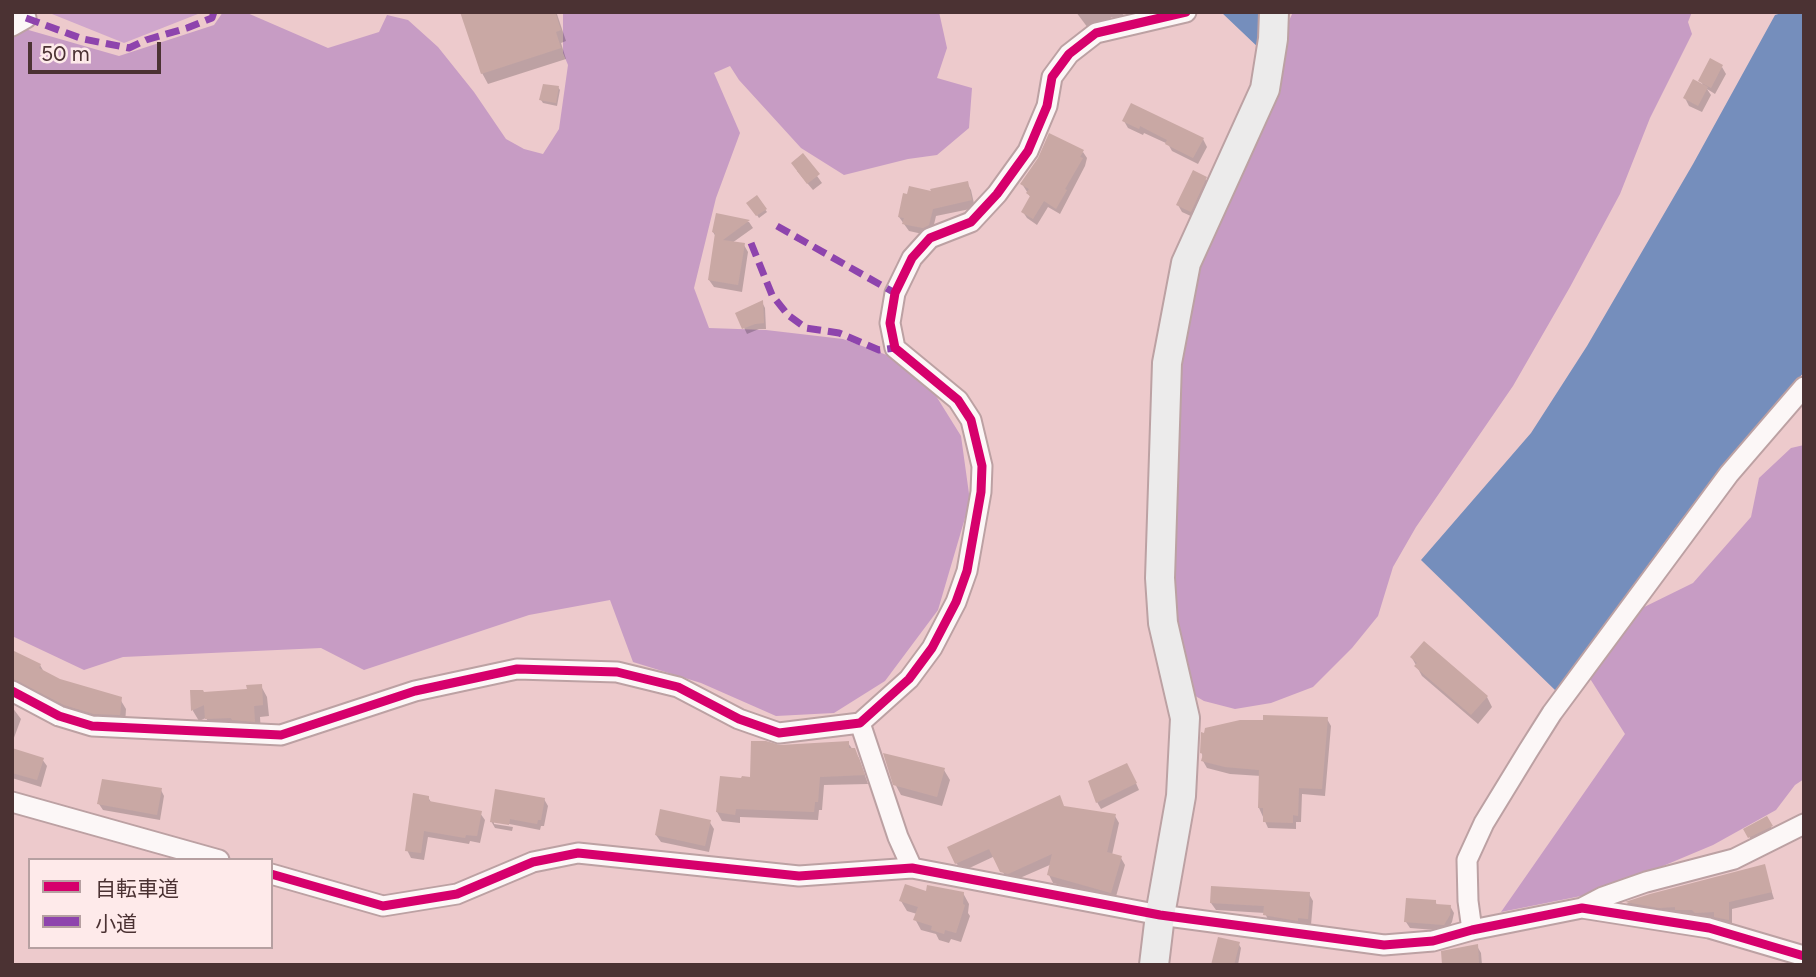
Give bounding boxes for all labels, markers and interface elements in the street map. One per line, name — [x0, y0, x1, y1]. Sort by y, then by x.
scale bar — [32, 28, 164, 72]
text: 50 m — [41, 41, 90, 66]
legend — [28, 858, 273, 949]
text: 自転車道 — [95, 876, 179, 901]
text: 小道 — [95, 911, 137, 936]

